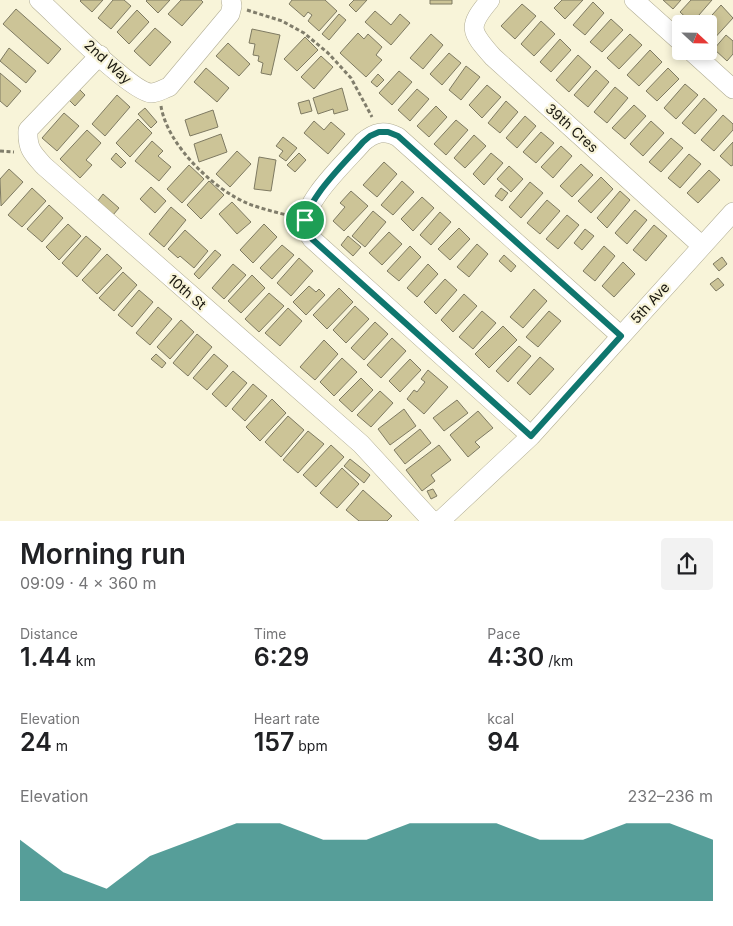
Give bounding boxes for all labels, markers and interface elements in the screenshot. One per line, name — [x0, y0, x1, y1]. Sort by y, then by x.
north arrow — [672, 15, 718, 60]
map controls — [672, 15, 717, 60]
street label: 2nd Way — [81, 36, 136, 87]
street label: 39th Cres — [542, 100, 602, 156]
pin — [284, 199, 326, 241]
icon: arrive — [291, 206, 319, 234]
street label: 10th St — [165, 270, 210, 313]
street label: 5th Ave — [627, 278, 673, 327]
text: Morning run — [20, 537, 186, 571]
button: share — [661, 538, 713, 590]
text: 09:09 · 4 × 360 m — [20, 573, 157, 593]
text: Distance — [20, 625, 78, 642]
text: Time — [254, 625, 287, 642]
text: Pace — [487, 625, 520, 642]
text: 1.44 — [20, 642, 72, 672]
text: 6:29 — [254, 642, 309, 672]
text: 4:30 — [487, 642, 544, 672]
text: km — [72, 652, 96, 669]
text: /km — [544, 652, 573, 669]
text: Elevation — [20, 710, 80, 727]
text: Heart rate — [254, 710, 320, 727]
text: kcal — [487, 710, 514, 727]
text: 24 — [20, 727, 52, 757]
text: 157 — [254, 727, 294, 757]
text: 94 — [487, 727, 520, 757]
text: m — [52, 737, 68, 754]
text: bpm — [294, 737, 328, 754]
text: Elevation — [20, 786, 89, 806]
text: 232–236 m — [628, 786, 713, 806]

